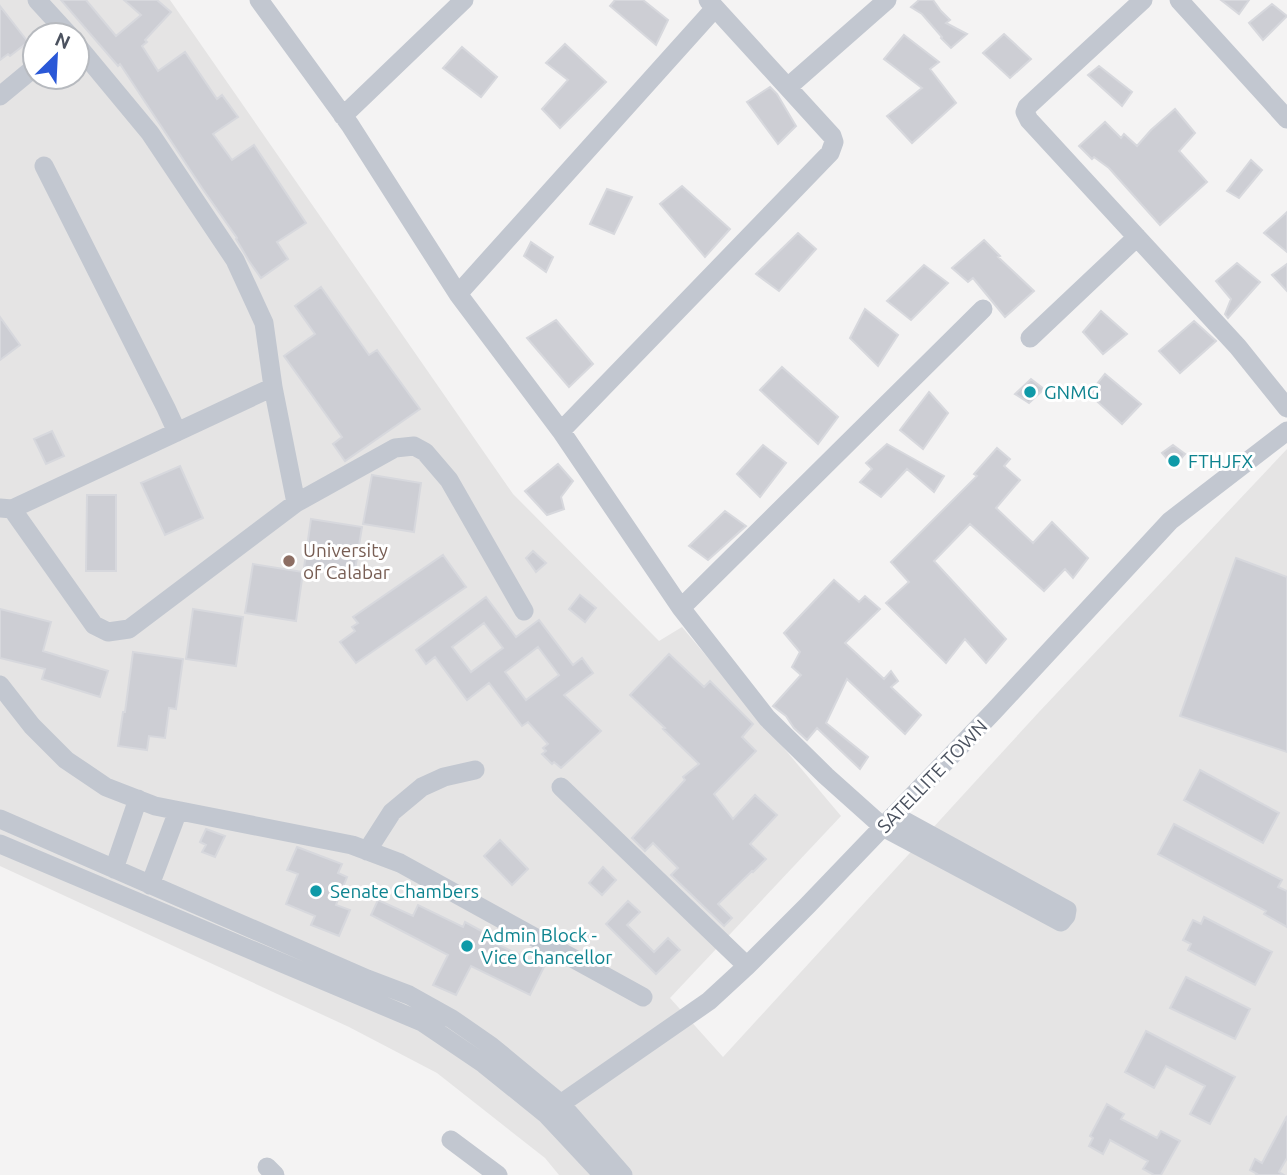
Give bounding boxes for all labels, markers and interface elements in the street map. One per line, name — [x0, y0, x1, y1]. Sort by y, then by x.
north arrow — [21, 21, 91, 91]
text: N — [52, 28, 74, 53]
place label: GNMG — [1044, 381, 1099, 403]
marker: GNMG — [1022, 384, 1038, 400]
place label: FTHJFX — [1188, 450, 1253, 472]
marker: FTHJFX — [1166, 453, 1182, 469]
place label: University of Calabar — [303, 539, 390, 583]
marker: University of Calabar — [281, 553, 297, 569]
street label: SATELLITE TOWN — [873, 715, 991, 837]
place label: Senate Chambers — [330, 880, 479, 902]
marker: Senate Chambers — [308, 883, 324, 899]
place label: Admin Block - Vice Chancellor — [481, 924, 613, 968]
marker: Admin Block - Vice Chancellor — [459, 938, 475, 954]

